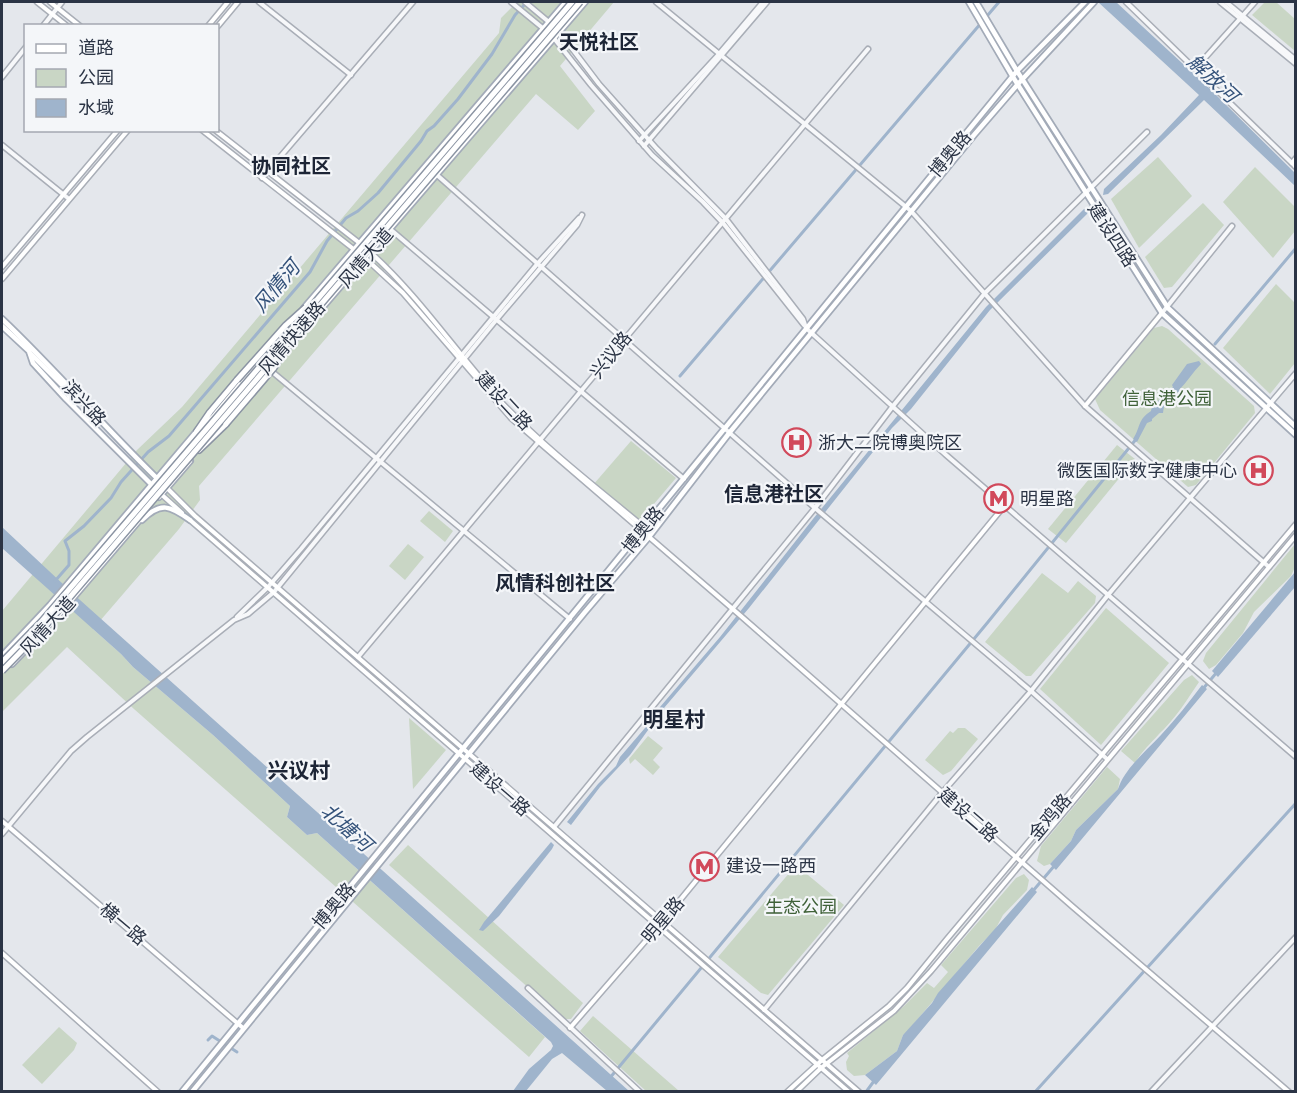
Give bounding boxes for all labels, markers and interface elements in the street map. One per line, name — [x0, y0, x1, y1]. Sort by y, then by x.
legend — [24, 24, 219, 132]
district label: 天悦社区 — [559, 31, 639, 55]
text: 道路 — [78, 37, 114, 59]
water label: 解放河 — [1182, 50, 1245, 111]
text: 公园 — [78, 67, 114, 89]
text: 水域 — [78, 97, 114, 119]
street label: 博奥路 — [924, 126, 976, 182]
district label: 协同社区 — [251, 155, 331, 179]
street label: 建设四路 — [1083, 199, 1141, 271]
street label: 风情大道 — [334, 224, 398, 292]
water label: 风情河 — [249, 253, 308, 318]
street label: 风情快速路 — [254, 297, 330, 379]
street label: 兴议路 — [585, 327, 637, 383]
street label: 建设二路 — [471, 367, 537, 435]
street label: 滨兴路 — [58, 376, 110, 430]
park label: 信息港公园 — [1122, 388, 1212, 410]
hospital icon: 浙大二院博奥院区 — [781, 427, 813, 459]
place label: 浙大二院博奥院区 — [818, 432, 962, 454]
hospital icon: 微医国际数字健康中心 — [1242, 455, 1274, 487]
place label: 微医国际数字健康中心 — [1057, 460, 1237, 482]
district label: 信息港社区 — [724, 483, 824, 507]
metro station icon: 明星路 — [983, 483, 1015, 515]
place label: 明星路 — [1020, 488, 1074, 510]
street label: 博奥路 — [617, 502, 669, 558]
district label: 风情科创社区 — [495, 572, 615, 596]
street label: 风情大道 — [16, 592, 80, 660]
district label: 明星村 — [643, 708, 706, 733]
street label: 建设一路 — [466, 757, 534, 821]
district label: 兴议村 — [268, 759, 331, 784]
street label: 建设二路 — [934, 783, 1002, 847]
street label: 金鸡路 — [1024, 789, 1076, 845]
water label: 北塘河 — [316, 799, 379, 860]
metro station icon: 建设一路西 — [689, 850, 721, 882]
place label: 建设一路西 — [726, 855, 816, 877]
street label: 博奥路 — [308, 878, 360, 934]
street label: 明星路 — [637, 892, 689, 948]
park label: 生态公园 — [765, 896, 837, 918]
street label: 横一路 — [95, 898, 151, 950]

